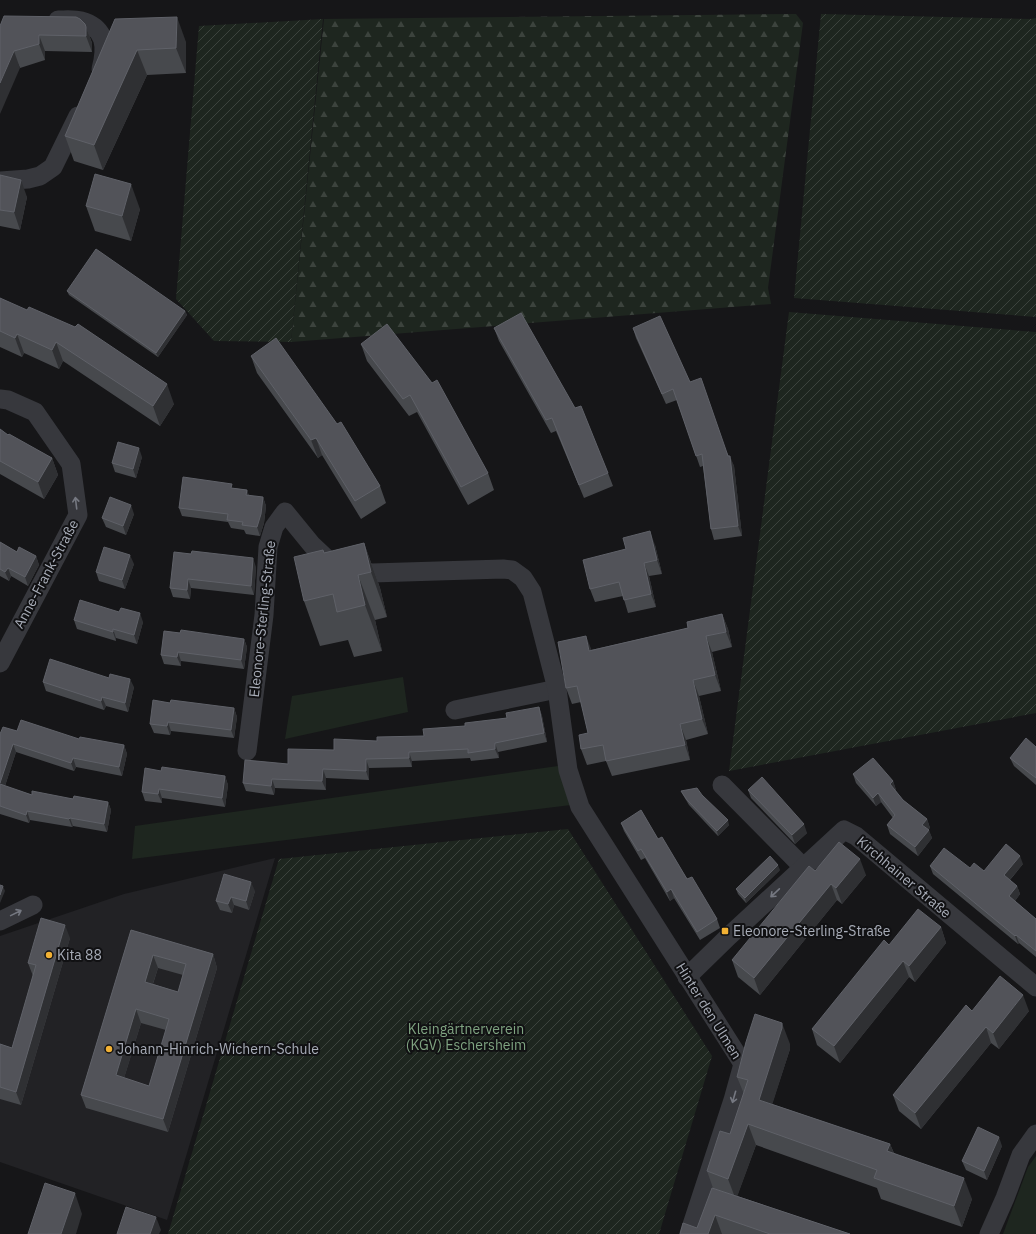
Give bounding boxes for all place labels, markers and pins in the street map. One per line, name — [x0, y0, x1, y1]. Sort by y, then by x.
place label: Eleonore-Sterling-Straße — [733, 922, 891, 940]
marker: Eleonore-Sterling-Straße — [720, 926, 730, 936]
place label: Kita 88 — [57, 946, 102, 964]
marker: Kita 88 — [44, 950, 54, 960]
place label: Johann-Hinrich-Wichern-Schule — [117, 1040, 319, 1058]
marker: Johann-Hinrich-Wichern-Schule — [104, 1044, 114, 1054]

